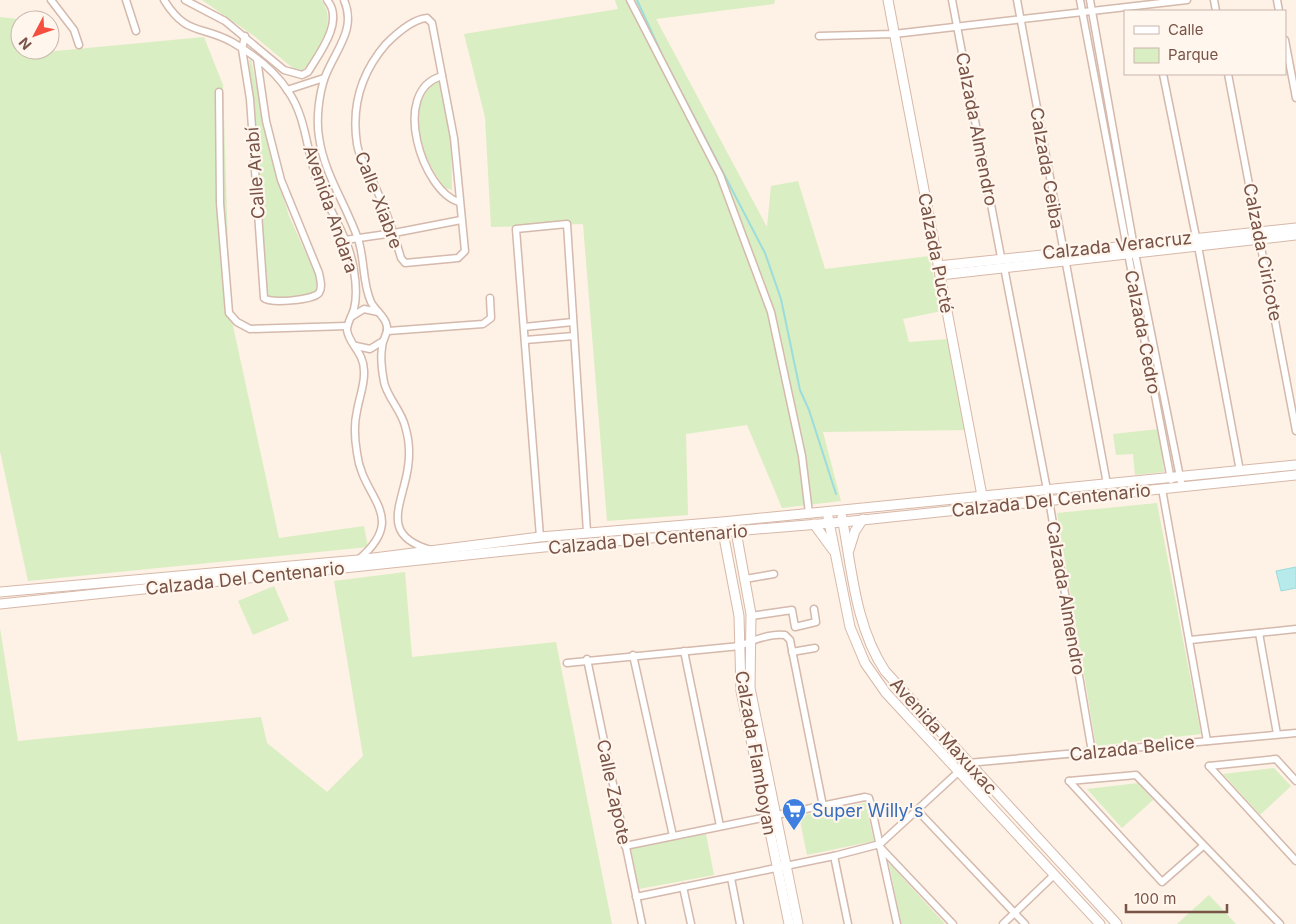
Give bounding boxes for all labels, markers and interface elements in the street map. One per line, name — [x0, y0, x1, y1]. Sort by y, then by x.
north arrow — [10, 10, 60, 60]
legend — [1124, 10, 1286, 75]
text: Calle — [1168, 20, 1203, 39]
text: N — [15, 34, 35, 53]
text: Parque — [1168, 45, 1218, 64]
street label: Calzada Almendro — [952, 51, 1002, 207]
street label: Calzada Ceiba — [1026, 106, 1068, 230]
street label: Calle Arabí — [241, 126, 269, 220]
street label: Avenida Andara — [299, 142, 363, 276]
street label: Calle Xiabre — [351, 148, 407, 252]
street label: Calzada Ciricote — [1239, 181, 1287, 323]
street label: Calzada Pucté — [914, 191, 958, 315]
street label: Calzada Veracruz — [1041, 227, 1193, 263]
street label: Calzada Cedro — [1121, 268, 1165, 396]
street label: Calzada Del Centenario — [950, 479, 1152, 521]
street label: Calzada Almendro — [1042, 519, 1090, 677]
street label: Calzada Del Centenario — [547, 520, 749, 558]
street label: Calzada Del Centenario — [144, 557, 346, 599]
street label: Calzada Flamboyan — [731, 669, 781, 837]
street label: Avenida Maxuxac — [886, 673, 1002, 799]
street label: Calzada Belice — [1068, 731, 1196, 765]
street label: Calle Zapote — [593, 737, 635, 847]
supermarket icon: Super Willy's — [781, 797, 807, 831]
place label: Super Willy's — [812, 800, 923, 821]
scale bar — [1126, 882, 1227, 914]
text: 100 m — [1134, 889, 1176, 908]

